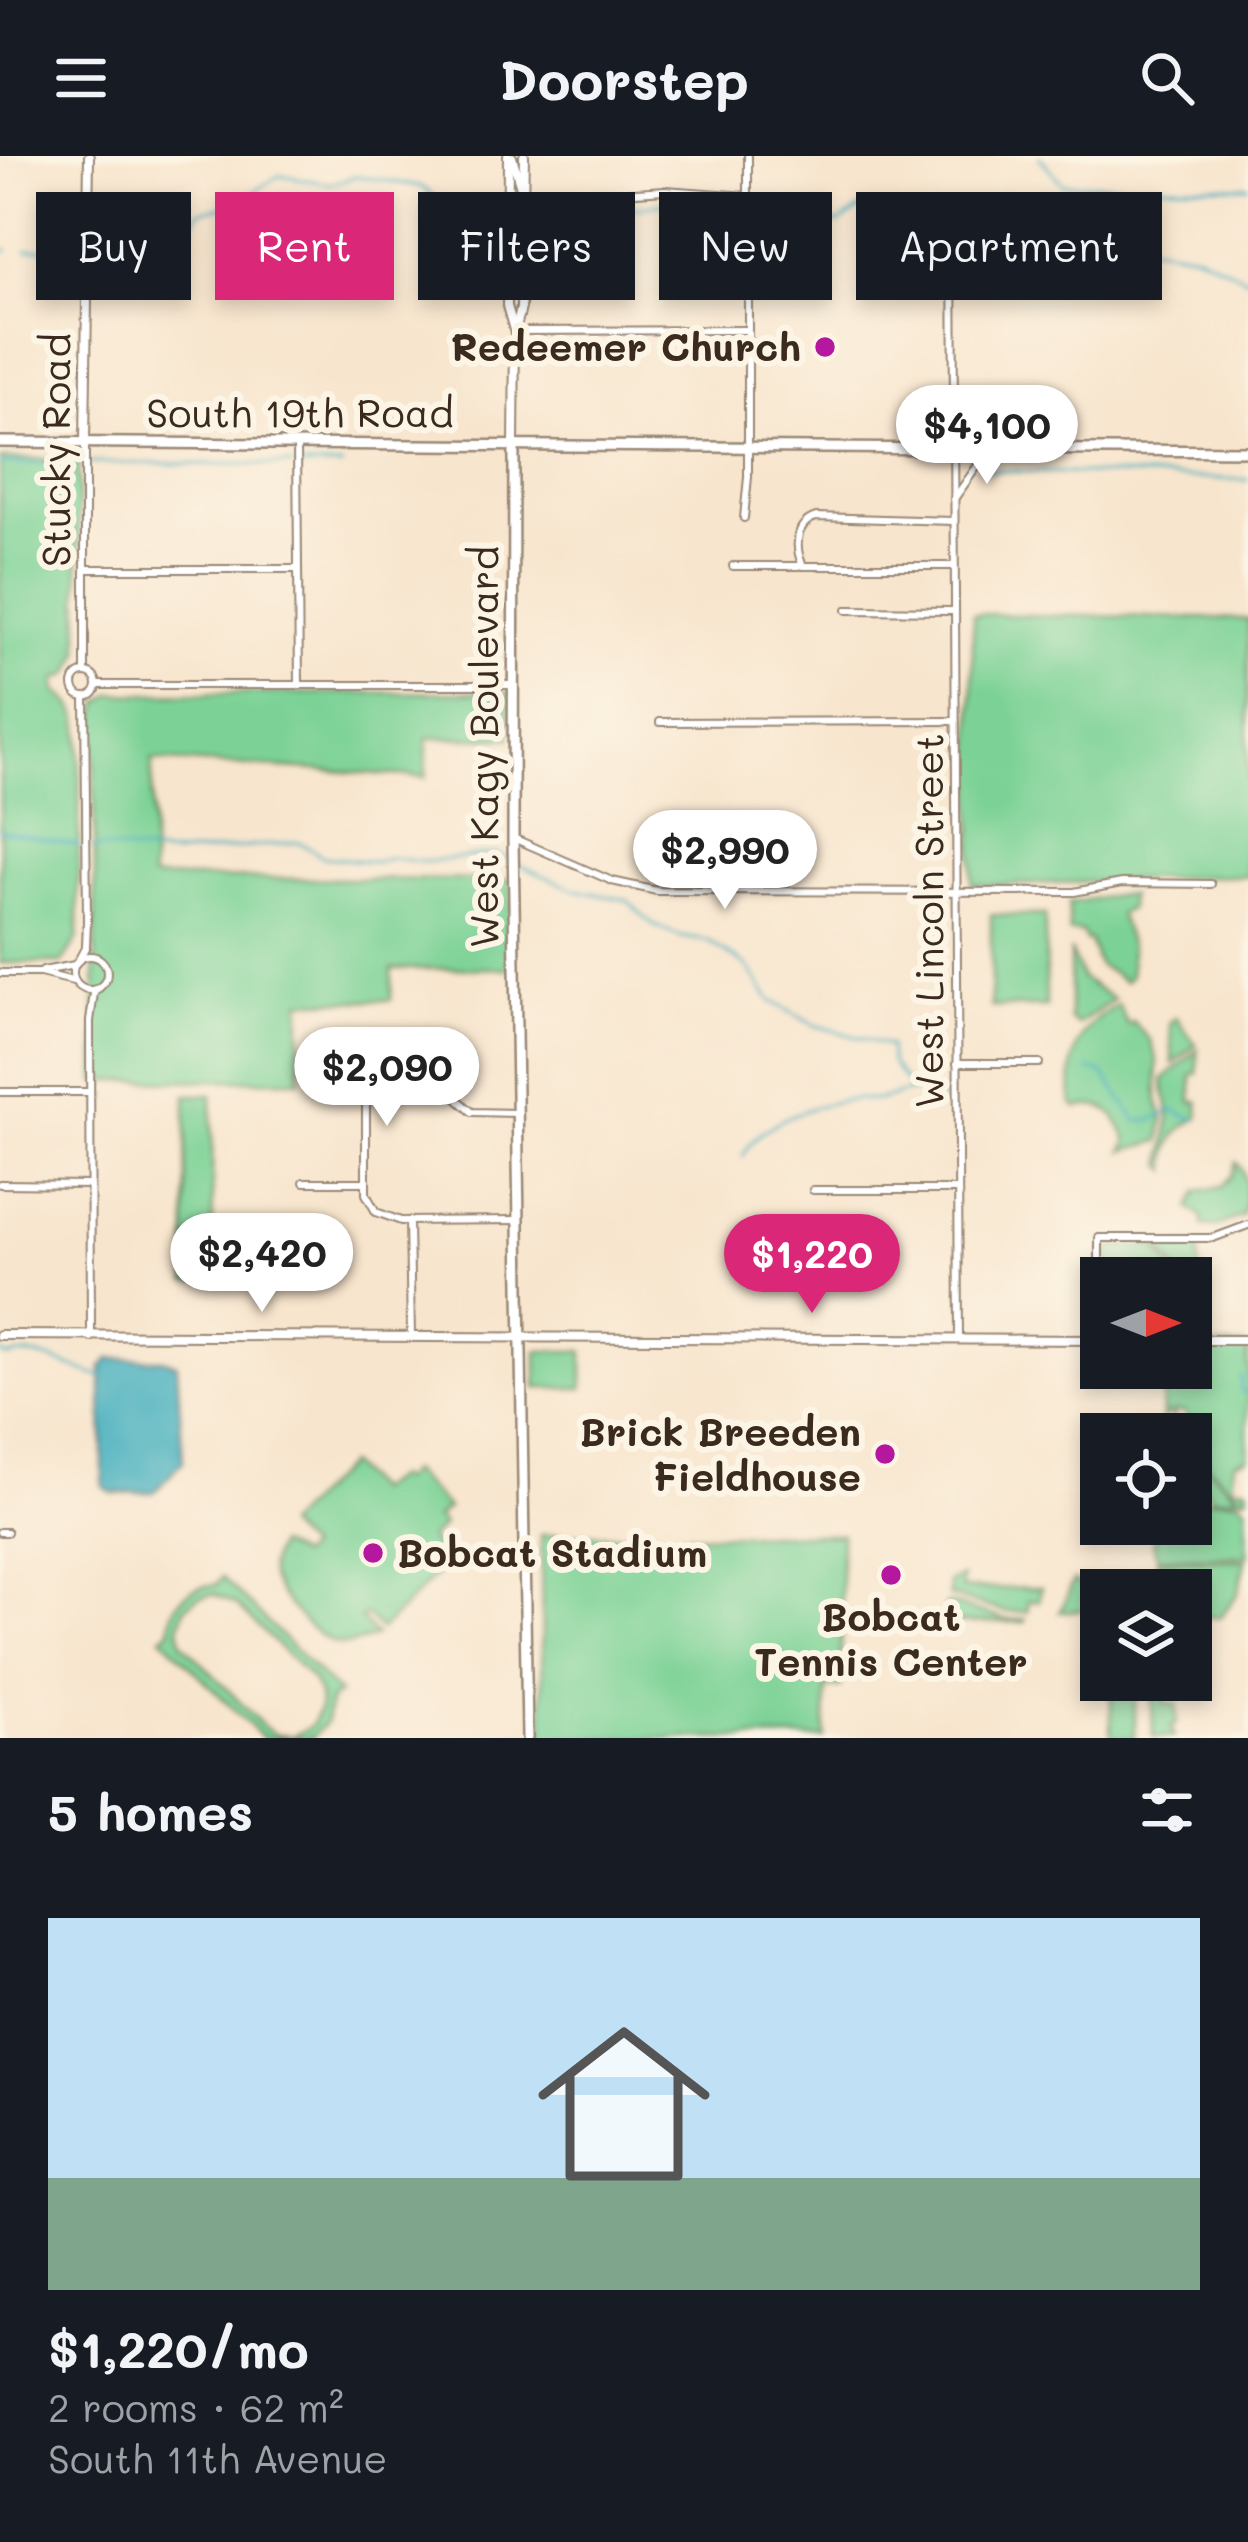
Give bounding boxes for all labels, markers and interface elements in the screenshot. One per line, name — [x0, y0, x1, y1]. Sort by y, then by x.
text: Doorstep — [499, 43, 749, 114]
icon: menu — [48, 45, 114, 111]
icon: search — [1134, 45, 1200, 111]
chip: Buy — [36, 192, 191, 300]
chip: Rent — [215, 192, 394, 300]
chip: Filters — [418, 192, 635, 300]
chip: New — [659, 192, 832, 300]
chip: Apartment — [856, 192, 1162, 300]
place label: Redeemer Church — [451, 320, 801, 371]
street label: Stucky Road — [29, 333, 80, 567]
marker: Redeemer Church — [812, 334, 838, 360]
pin: $4,100 — [889, 385, 1085, 487]
street label: South 19th Road — [146, 386, 454, 437]
text: $4,100 — [923, 398, 1051, 449]
street label: West Kagy Boulevard — [457, 546, 509, 948]
street label: West Lincoln Street — [902, 733, 953, 1109]
pin: $2,990 — [627, 810, 823, 912]
text: $2,990 — [660, 823, 790, 874]
pin: $2,090 — [289, 1027, 485, 1129]
text: $2,090 — [321, 1040, 453, 1091]
pin: $2,420 — [164, 1213, 360, 1315]
pin: $1,220 — [714, 1214, 910, 1316]
text: $2,420 — [197, 1226, 327, 1277]
text: $1,220 — [751, 1227, 873, 1278]
north arrow — [1080, 1257, 1212, 1389]
map controls — [1080, 1257, 1212, 1701]
place label: Brick Breeden Fieldhouse — [579, 1405, 861, 1501]
button: locate — [1080, 1413, 1212, 1545]
marker: Brick Breeden Fieldhouse — [872, 1441, 898, 1467]
place label: Bobcat Stadium — [397, 1526, 707, 1577]
marker: Bobcat Stadium — [360, 1540, 386, 1566]
marker: Bobcat Tennis Center — [878, 1562, 904, 1588]
button: layers — [1080, 1569, 1212, 1701]
place label: Bobcat Tennis Center — [754, 1590, 1028, 1686]
text: 5 homes — [48, 1777, 253, 1844]
icon: filters — [1134, 1777, 1200, 1843]
icon: home — [516, 1996, 732, 2212]
text: $1,220/mo — [48, 2314, 309, 2381]
text: 2 rooms · 62 m² — [48, 2381, 344, 2432]
text: South 11th Avenue — [48, 2432, 388, 2483]

